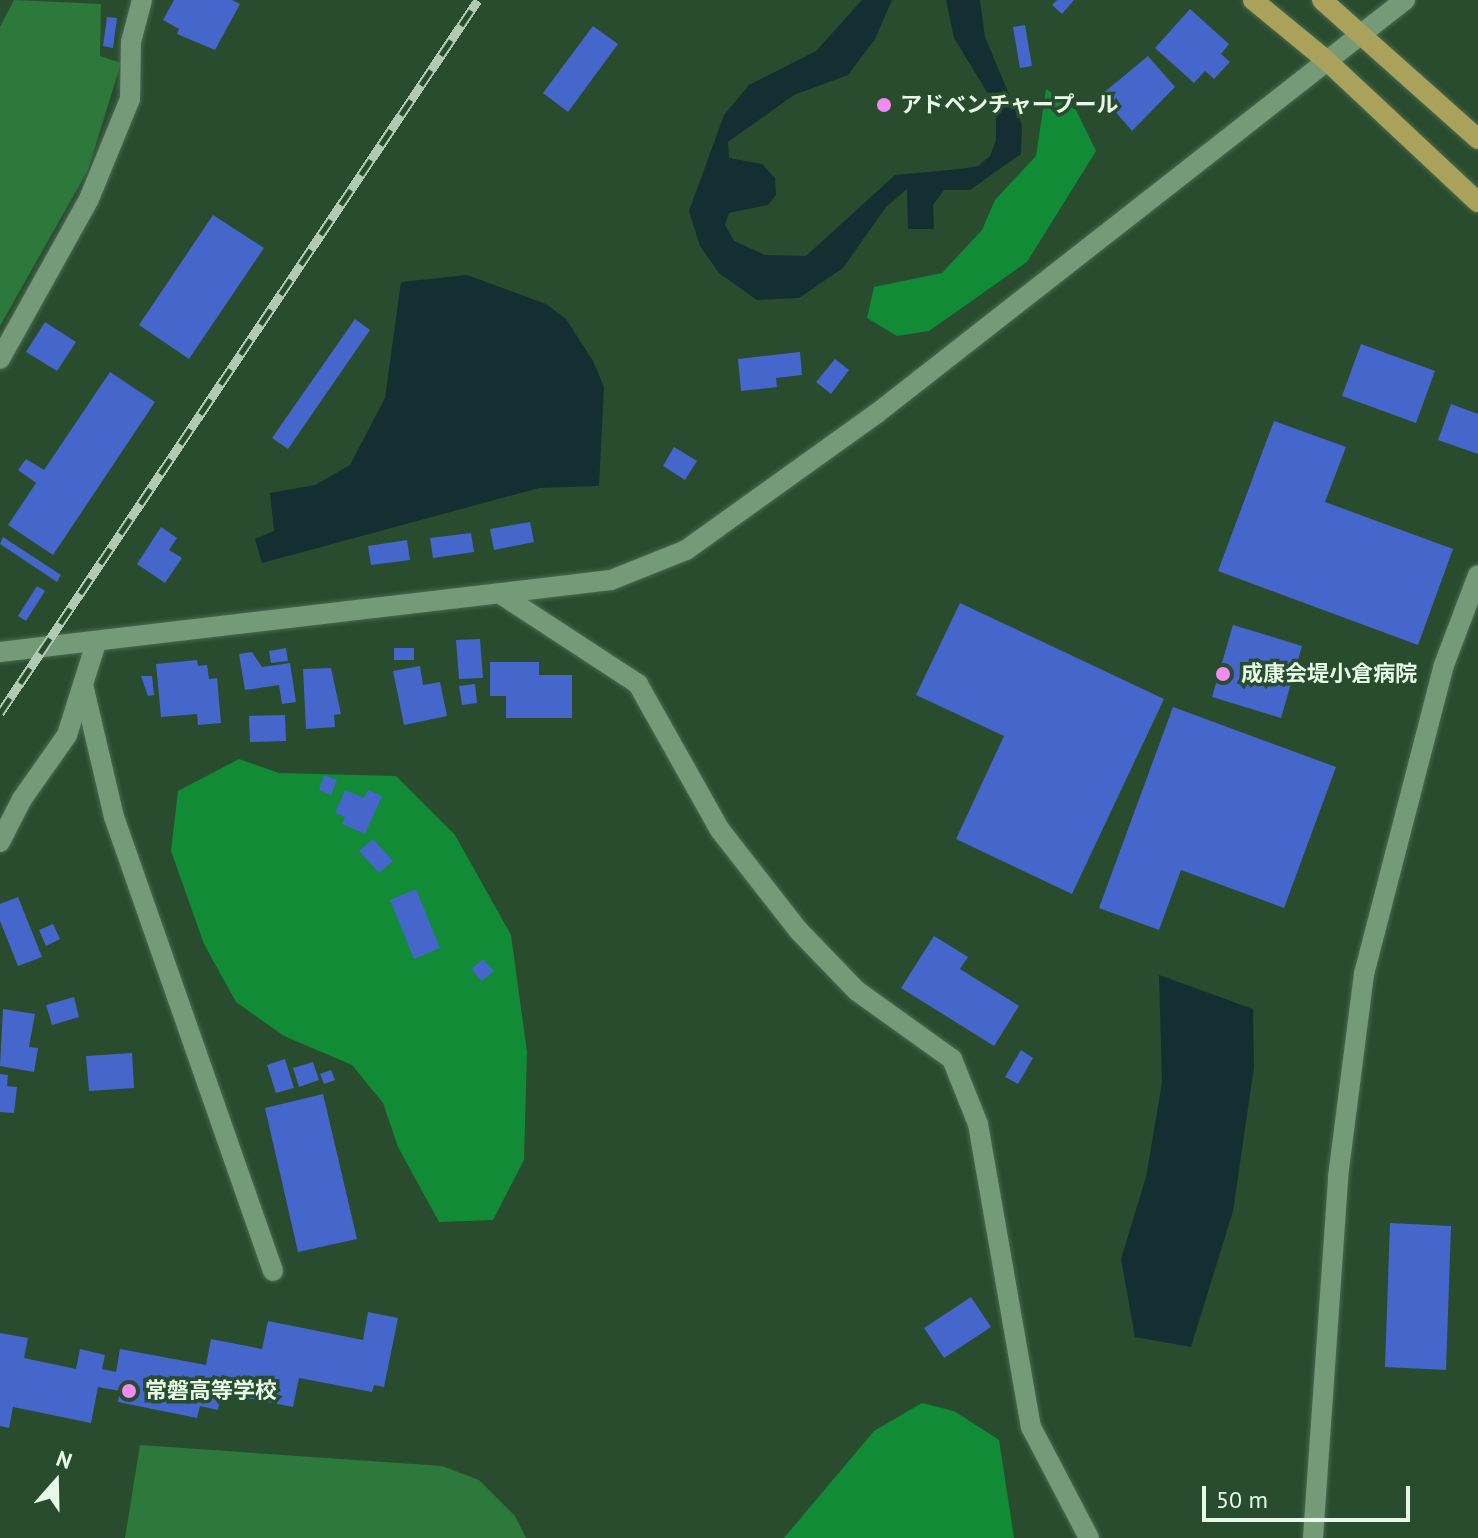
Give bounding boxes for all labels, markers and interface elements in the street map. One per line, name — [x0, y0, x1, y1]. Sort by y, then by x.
place label: アドベンチャープール — [900, 92, 1120, 118]
marker: アドベンチャープール — [875, 96, 893, 114]
place label: 成康会堤小倉病院 — [1241, 661, 1417, 687]
marker: 成康会堤小倉病院 — [1212, 663, 1234, 685]
place label: 常磐高等学校 — [145, 1378, 277, 1404]
marker: 常磐高等学校 — [120, 1382, 138, 1400]
north arrow — [16, 1442, 96, 1522]
text: N — [53, 1444, 76, 1475]
scale bar — [1206, 1470, 1414, 1520]
text: 50 m — [1216, 1484, 1268, 1515]

